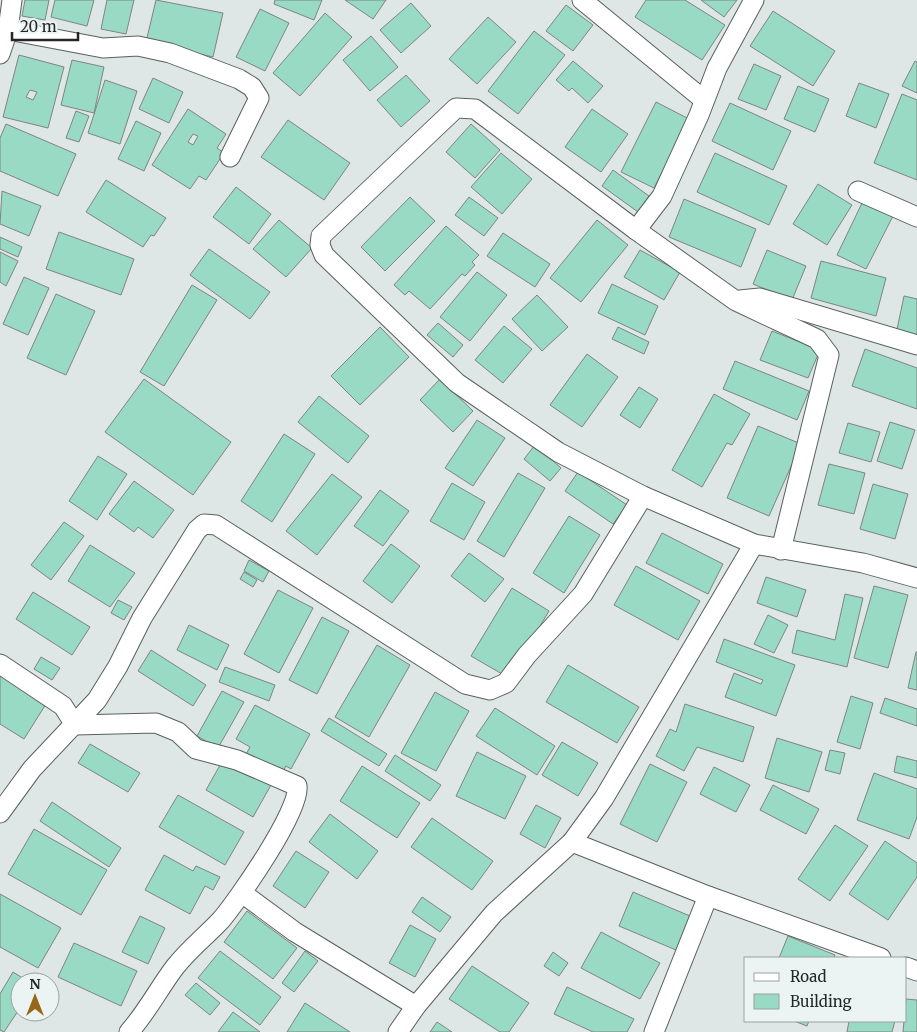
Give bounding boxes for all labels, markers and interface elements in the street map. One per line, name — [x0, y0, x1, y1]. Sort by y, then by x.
scale bar — [12, 10, 79, 42]
text: 20 m — [20, 17, 57, 36]
legend — [744, 957, 907, 1022]
text: Road — [790, 967, 826, 986]
north arrow — [10, 972, 60, 1022]
text: N — [29, 975, 41, 993]
text: Building — [790, 992, 852, 1011]

